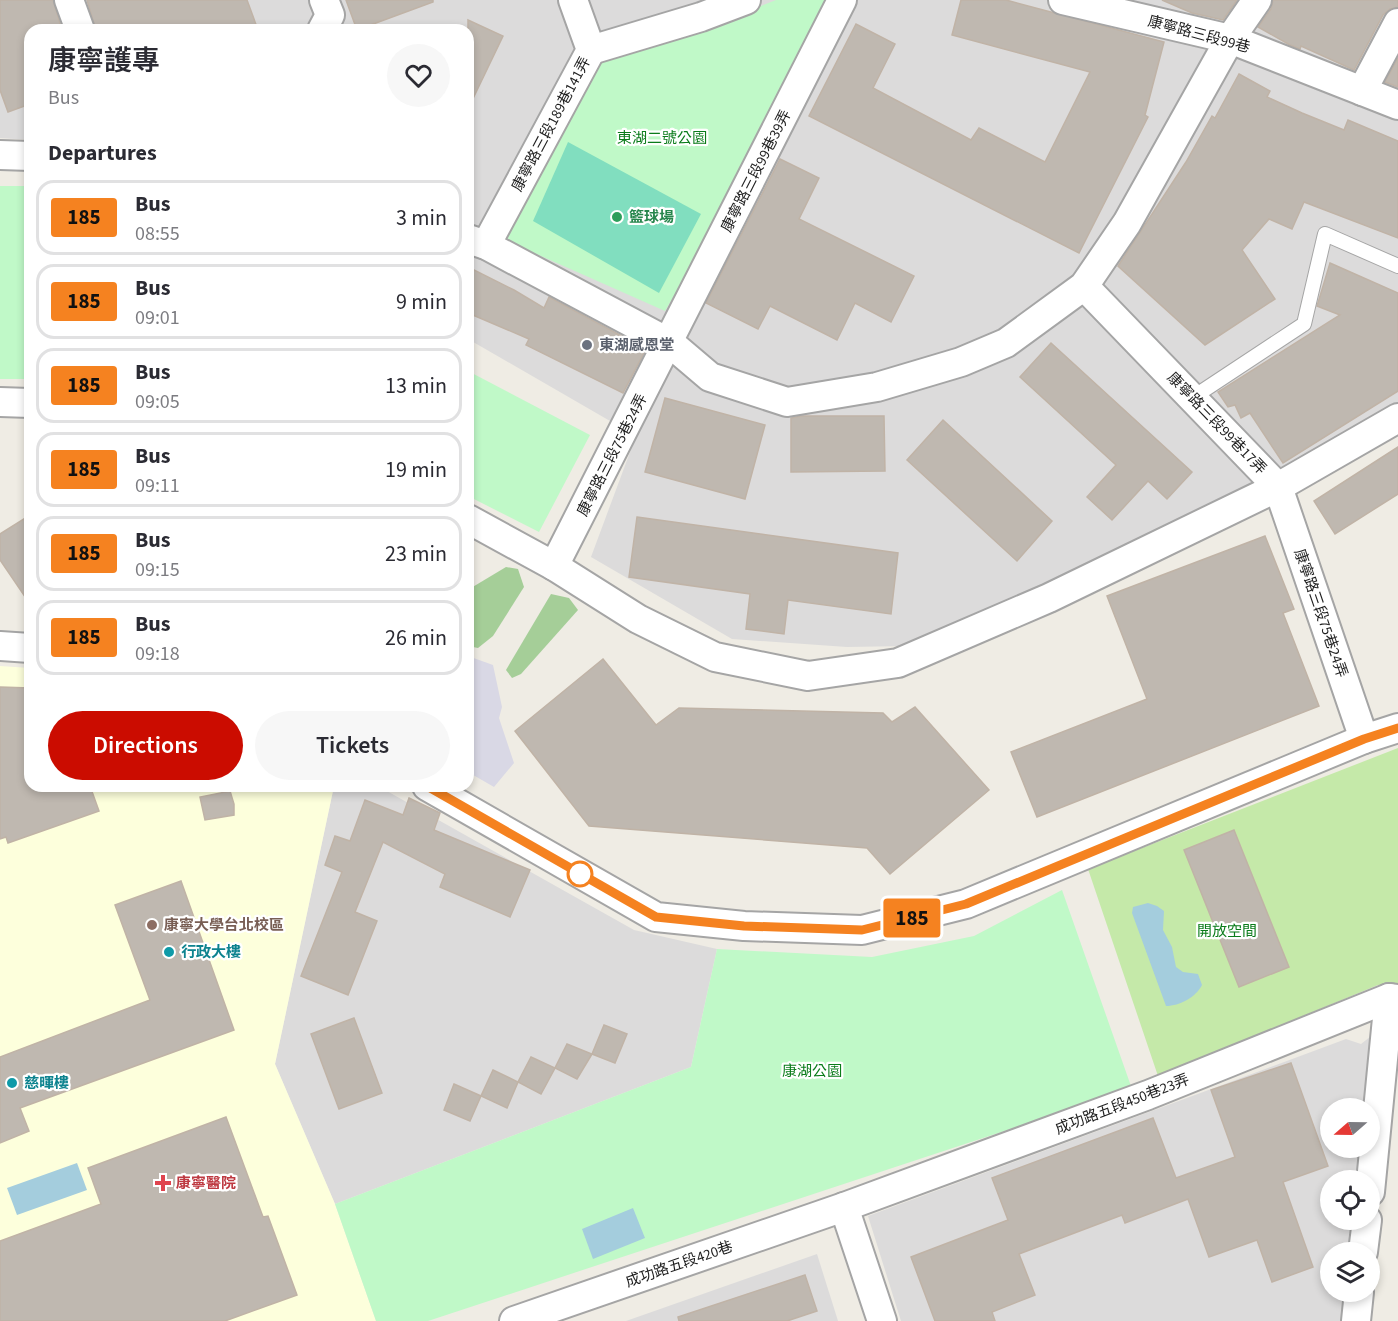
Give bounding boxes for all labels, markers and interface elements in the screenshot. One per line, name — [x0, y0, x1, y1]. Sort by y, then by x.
street label: 康寧路三段99巷 — [1145, 11, 1252, 58]
text: 康寧護專 — [48, 41, 160, 81]
button: heart — [387, 44, 450, 107]
street label: 康寧路三段189巷141弄 — [507, 53, 596, 195]
text: Bus — [48, 84, 79, 112]
street label: 康寧路三段99巷39弄 — [716, 106, 796, 236]
park label: 東湖二號公園 — [617, 128, 707, 149]
text: Departures — [48, 137, 157, 169]
text: Bus — [135, 188, 171, 220]
text: 185 — [67, 202, 101, 232]
text: 3 min — [396, 202, 447, 234]
place label: 籃球場 — [629, 207, 674, 228]
marker: 籃球場 — [610, 210, 624, 224]
text: 08:55 — [135, 220, 180, 248]
text: Bus — [135, 272, 171, 304]
text: 185 — [67, 286, 101, 316]
text: 9 min — [396, 286, 447, 318]
text: 09:01 — [135, 304, 180, 332]
place label: 東湖感恩堂 — [599, 335, 674, 356]
marker: 東湖感恩堂 — [580, 338, 594, 352]
text: Bus — [135, 356, 171, 388]
street label: 康寧路三段99巷17弄 — [1162, 368, 1271, 479]
text: 185 — [67, 370, 101, 400]
text: 13 min — [385, 370, 447, 402]
text: 09:05 — [135, 388, 180, 416]
street label: 康寧路三段75巷24弄 — [572, 390, 652, 520]
text: Bus — [135, 440, 171, 472]
text: 185 — [67, 454, 101, 484]
text: 19 min — [385, 454, 447, 486]
text: 09:11 — [135, 472, 180, 500]
text: Bus — [135, 524, 171, 556]
text: 185 — [67, 538, 101, 568]
text: 23 min — [385, 538, 447, 570]
street label: 康寧路三段75巷24弄 — [1289, 546, 1352, 680]
text: 09:15 — [135, 556, 180, 584]
text: Bus — [135, 608, 171, 640]
text: 185 — [67, 622, 101, 652]
text: 26 min — [385, 622, 447, 654]
text: 09:18 — [135, 640, 180, 668]
button: Directions — [48, 711, 243, 780]
button: Tickets — [255, 711, 450, 780]
unlabelled marker — [567, 861, 593, 887]
line badge: 185 — [878, 898, 946, 938]
text: 185 — [895, 903, 929, 933]
place label: 康寧大學台北校區 — [164, 915, 284, 936]
marker: 康寧大學台北校區 — [145, 918, 159, 932]
park label: 開放空間 — [1197, 921, 1257, 942]
place label: 行政大樓 — [181, 942, 241, 963]
marker: 行政大樓 — [162, 945, 176, 959]
park label: 康湖公園 — [782, 1061, 842, 1082]
street label: 成功路五段450巷23弄 — [1052, 1069, 1192, 1140]
place label: 慈暉樓 — [24, 1073, 69, 1094]
marker: 慈暉樓 — [5, 1076, 19, 1090]
north arrow — [1320, 1098, 1380, 1158]
map controls — [1320, 1098, 1380, 1302]
button: locate — [1320, 1170, 1380, 1230]
place label: 康寧醫院 — [176, 1173, 236, 1194]
marker: 康寧醫院 — [154, 1174, 172, 1192]
street label: 成功路五段420巷 — [623, 1236, 736, 1293]
button: layers — [1320, 1242, 1380, 1302]

